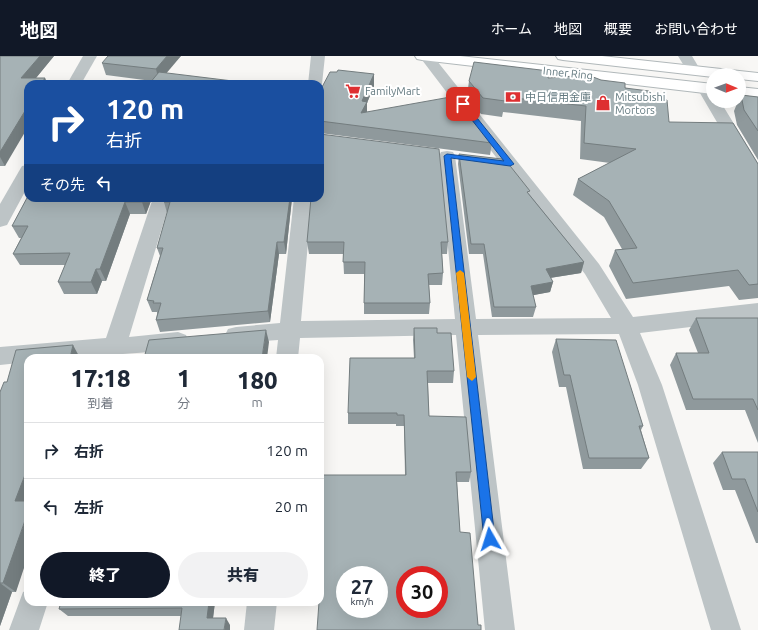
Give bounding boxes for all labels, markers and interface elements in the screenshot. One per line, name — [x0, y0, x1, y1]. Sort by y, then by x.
text: 地図 — [20, 19, 58, 41]
text: ホーム — [490, 21, 532, 37]
text: 地図 — [554, 21, 582, 37]
text: 概要 — [604, 21, 632, 37]
text: お問い合わせ — [654, 21, 738, 37]
street label: Inner Ring — [542, 64, 594, 82]
north arrow — [706, 68, 746, 108]
map controls — [706, 68, 746, 108]
supermarket icon: FamilyMart — [344, 82, 362, 100]
place label: FamilyMart — [365, 85, 421, 97]
pin — [446, 87, 480, 121]
bank icon: 中日信用金庫 — [504, 88, 522, 106]
place label: 中日信用金庫 — [525, 91, 591, 103]
place label: Mitsubishi Mortors — [615, 91, 665, 116]
text: 120 m — [106, 93, 184, 124]
icon: arrive — [452, 93, 474, 115]
shop icon: Mitsubishi Mortors — [594, 94, 612, 112]
icon: right — [40, 96, 92, 148]
text: 右折 — [106, 130, 142, 150]
icon: left — [93, 172, 115, 194]
text: その先 — [40, 176, 85, 193]
text: 17:18 — [70, 365, 131, 392]
text: 1 — [177, 365, 190, 392]
text: 180 — [237, 367, 278, 394]
text: m — [252, 395, 263, 409]
text: 到着 — [87, 396, 113, 410]
text: 分 — [177, 396, 190, 410]
icon: right — [40, 440, 62, 462]
text: 120 m — [266, 442, 308, 459]
text: 右折 — [74, 443, 104, 460]
icon: left — [40, 496, 62, 518]
text: 20 m — [275, 498, 308, 515]
text: 左折 — [74, 499, 104, 516]
position arrow — [469, 518, 511, 560]
button: 終了 — [40, 552, 170, 598]
button: 共有 — [178, 552, 308, 598]
speed limit sign: 30 — [396, 566, 448, 618]
text: 27 — [351, 575, 373, 598]
text: km/h — [350, 596, 374, 607]

